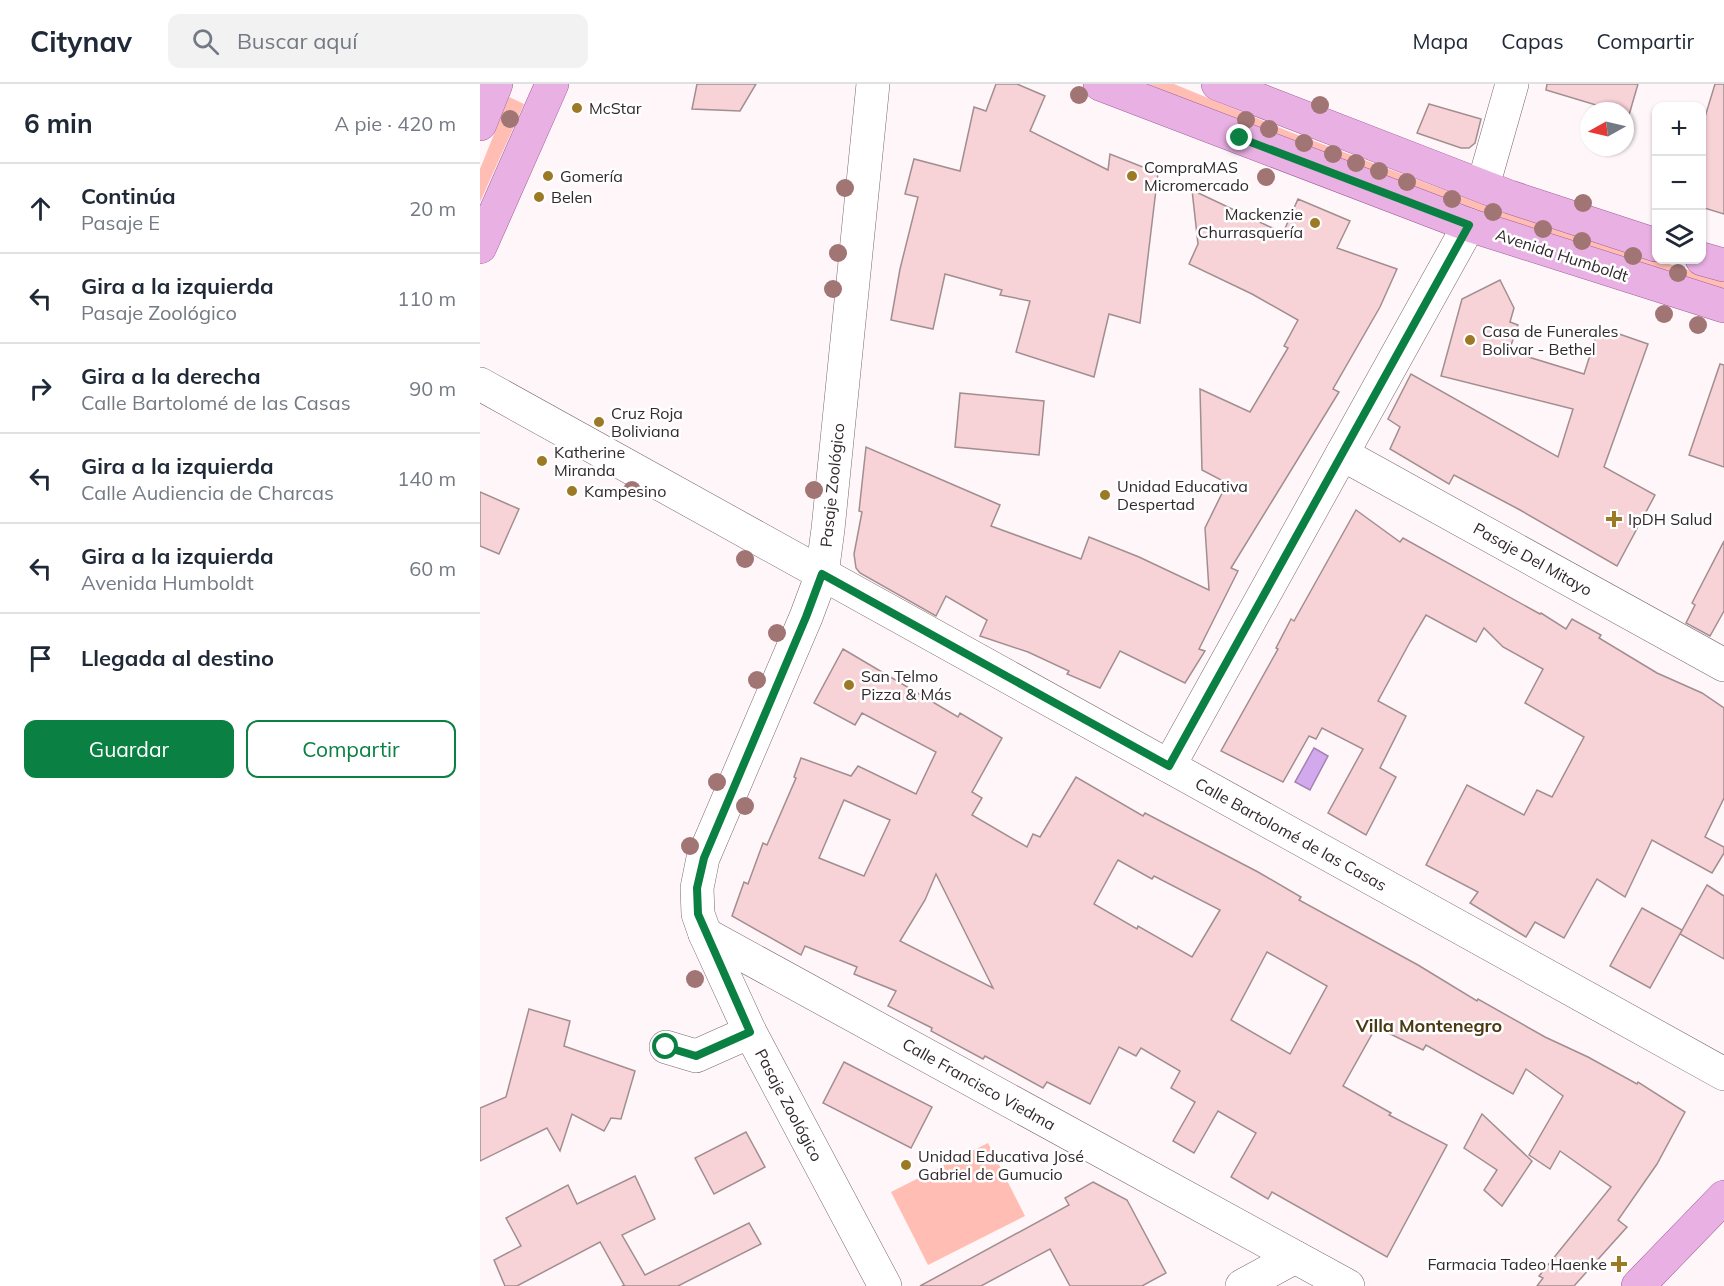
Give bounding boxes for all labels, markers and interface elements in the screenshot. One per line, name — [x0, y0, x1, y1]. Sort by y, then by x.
search box — [168, 14, 588, 68]
text: Citynav — [30, 24, 132, 59]
icon: search — [189, 25, 222, 58]
text: Buscar aquí — [237, 27, 358, 55]
text: Mapa — [1413, 28, 1468, 54]
text: Capas — [1501, 28, 1564, 54]
text: Compartir — [1597, 28, 1694, 54]
place label: McStar — [589, 98, 642, 118]
marker: McStar — [570, 101, 584, 115]
north arrow — [1580, 102, 1634, 156]
map controls — [1652, 102, 1706, 264]
button: + — [1652, 102, 1706, 156]
text: 6 min — [24, 107, 93, 140]
text: A pie · 420 m — [335, 111, 456, 136]
route end — [1226, 124, 1252, 150]
button: − — [1652, 156, 1706, 210]
place label: CompraMAS Micromercado — [1144, 157, 1249, 195]
place label: Gomería — [560, 166, 623, 186]
marker: Gomería — [541, 169, 555, 183]
marker: CompraMAS Micromercado — [1125, 169, 1139, 183]
text: Continúa — [81, 182, 176, 210]
place label: Belen — [551, 187, 592, 207]
marker: Belen — [532, 190, 546, 204]
icon: ahead — [24, 192, 57, 225]
text: 20 m — [409, 196, 456, 221]
place label: Mackenzie Churrasquería — [1198, 204, 1303, 242]
text: Pasaje E — [81, 210, 160, 235]
button: layers — [1652, 210, 1706, 264]
marker: Mackenzie Churrasquería — [1308, 216, 1322, 230]
street label: Avenida Humboldt — [1493, 224, 1631, 286]
text: Gira a la izquierda — [81, 272, 274, 300]
icon: left — [24, 282, 57, 315]
text: 110 m — [397, 286, 456, 311]
text: Pasaje Zoológico — [81, 300, 237, 325]
place label: Casa de Funerales Bolivar - Bethel — [1482, 321, 1618, 359]
marker: Casa de Funerales Bolivar - Bethel — [1463, 333, 1477, 347]
text: Gira a la derecha — [81, 362, 261, 390]
icon: right — [24, 372, 57, 405]
text: 90 m — [409, 376, 456, 401]
text: Calle Bartolomé de las Casas — [81, 390, 351, 415]
place label: Cruz Roja Boliviana — [611, 403, 683, 441]
marker: Cruz Roja Boliviana — [592, 415, 606, 429]
street label: Pasaje Zoológico — [816, 422, 848, 548]
place label: Katherine Miranda — [554, 442, 625, 480]
text: Gira a la izquierda — [81, 452, 274, 480]
marker: Katherine Miranda — [535, 454, 549, 468]
icon: left — [24, 462, 57, 495]
text: 140 m — [397, 466, 456, 491]
place label: Unidad Educativa Despertad — [1117, 476, 1248, 514]
text: Calle Audiencia de Charcas — [81, 480, 334, 505]
place label: Kampesino — [584, 481, 666, 501]
marker: Kampesino — [565, 484, 579, 498]
marker: Unidad Educativa Despertad — [1098, 488, 1112, 502]
place label: IpDH Salud — [1628, 509, 1712, 529]
marker: IpDH Salud — [1605, 510, 1623, 528]
street label: Pasaje Del Mitayo — [1470, 518, 1596, 600]
text: Gira a la izquierda — [81, 542, 274, 570]
icon: left — [24, 552, 57, 585]
text: 60 m — [409, 556, 456, 581]
text: Avenida Humboldt — [81, 570, 254, 595]
icon: arrive — [24, 642, 57, 675]
text: Llegada al destino — [81, 644, 274, 672]
place label: San Telmo Pizza & Más — [861, 666, 952, 704]
marker: San Telmo Pizza & Más — [842, 678, 856, 692]
button: Guardar — [24, 720, 234, 778]
button: Compartir — [246, 720, 456, 778]
street label: Calle Bartolomé de las Casas — [1192, 773, 1390, 895]
district label: Villa Montenegro — [1355, 1014, 1502, 1037]
route start — [652, 1033, 678, 1059]
street label: Calle Francisco Viedma — [899, 1034, 1059, 1134]
street label: Pasaje Zoológico — [751, 1045, 827, 1165]
place label: Unidad Educativa José Gabriel de Gumucio — [918, 1146, 1084, 1184]
marker: Unidad Educativa José Gabriel de Gumucio — [899, 1158, 913, 1172]
place label: Farmacia Tadeo Haenke — [1427, 1254, 1607, 1274]
marker: Farmacia Tadeo Haenke — [1612, 1257, 1626, 1271]

